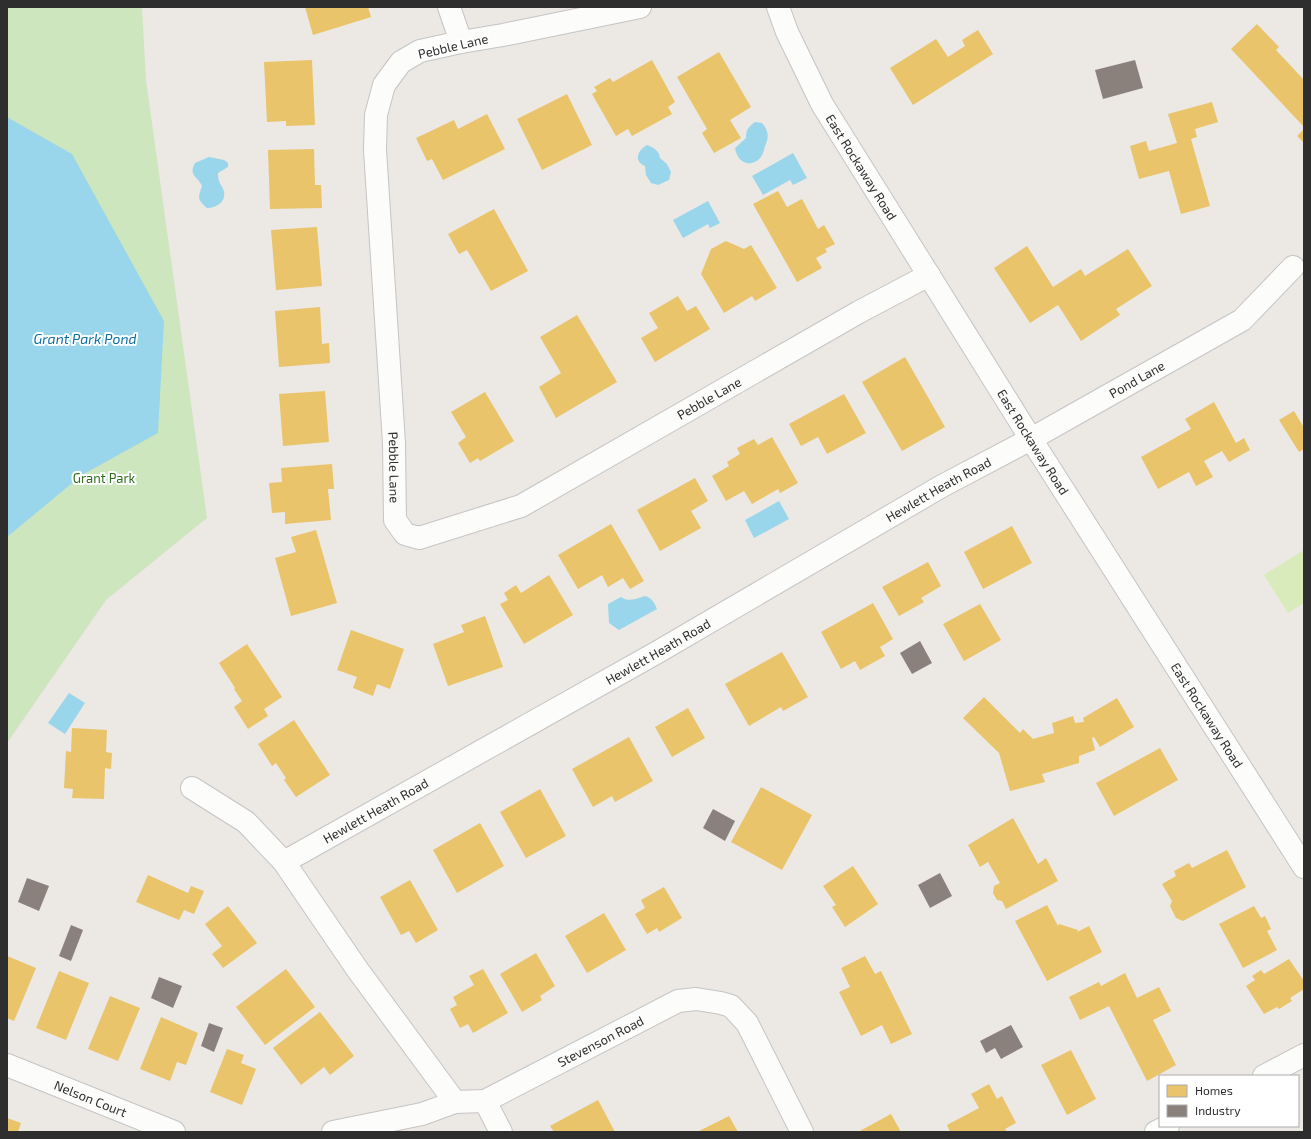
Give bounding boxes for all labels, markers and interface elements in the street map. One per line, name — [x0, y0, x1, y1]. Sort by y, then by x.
street label: Pebble Lane — [416, 30, 490, 62]
street label: East Rockaway Road — [822, 111, 900, 223]
water label: Grant Park Pond — [33, 330, 137, 347]
street label: Pond Lane — [1106, 357, 1167, 401]
street label: Pebble Lane — [674, 373, 744, 423]
street label: East Rockaway Road — [994, 386, 1072, 498]
street label: Pebble Lane — [385, 431, 403, 503]
street label: Hewlett Heath Road — [883, 454, 994, 525]
park label: Grant Park — [73, 470, 136, 486]
street label: Hewlett Heath Road — [603, 615, 713, 688]
street label: East Rockaway Road — [1168, 660, 1247, 771]
street label: Hewlett Heath Road — [320, 775, 431, 847]
street label: Stevenson Road — [555, 1012, 646, 1070]
legend — [1159, 1075, 1299, 1127]
street label: Nelson Court — [52, 1077, 129, 1120]
text: Homes — [1195, 1083, 1233, 1097]
text: Industry — [1195, 1103, 1241, 1117]

